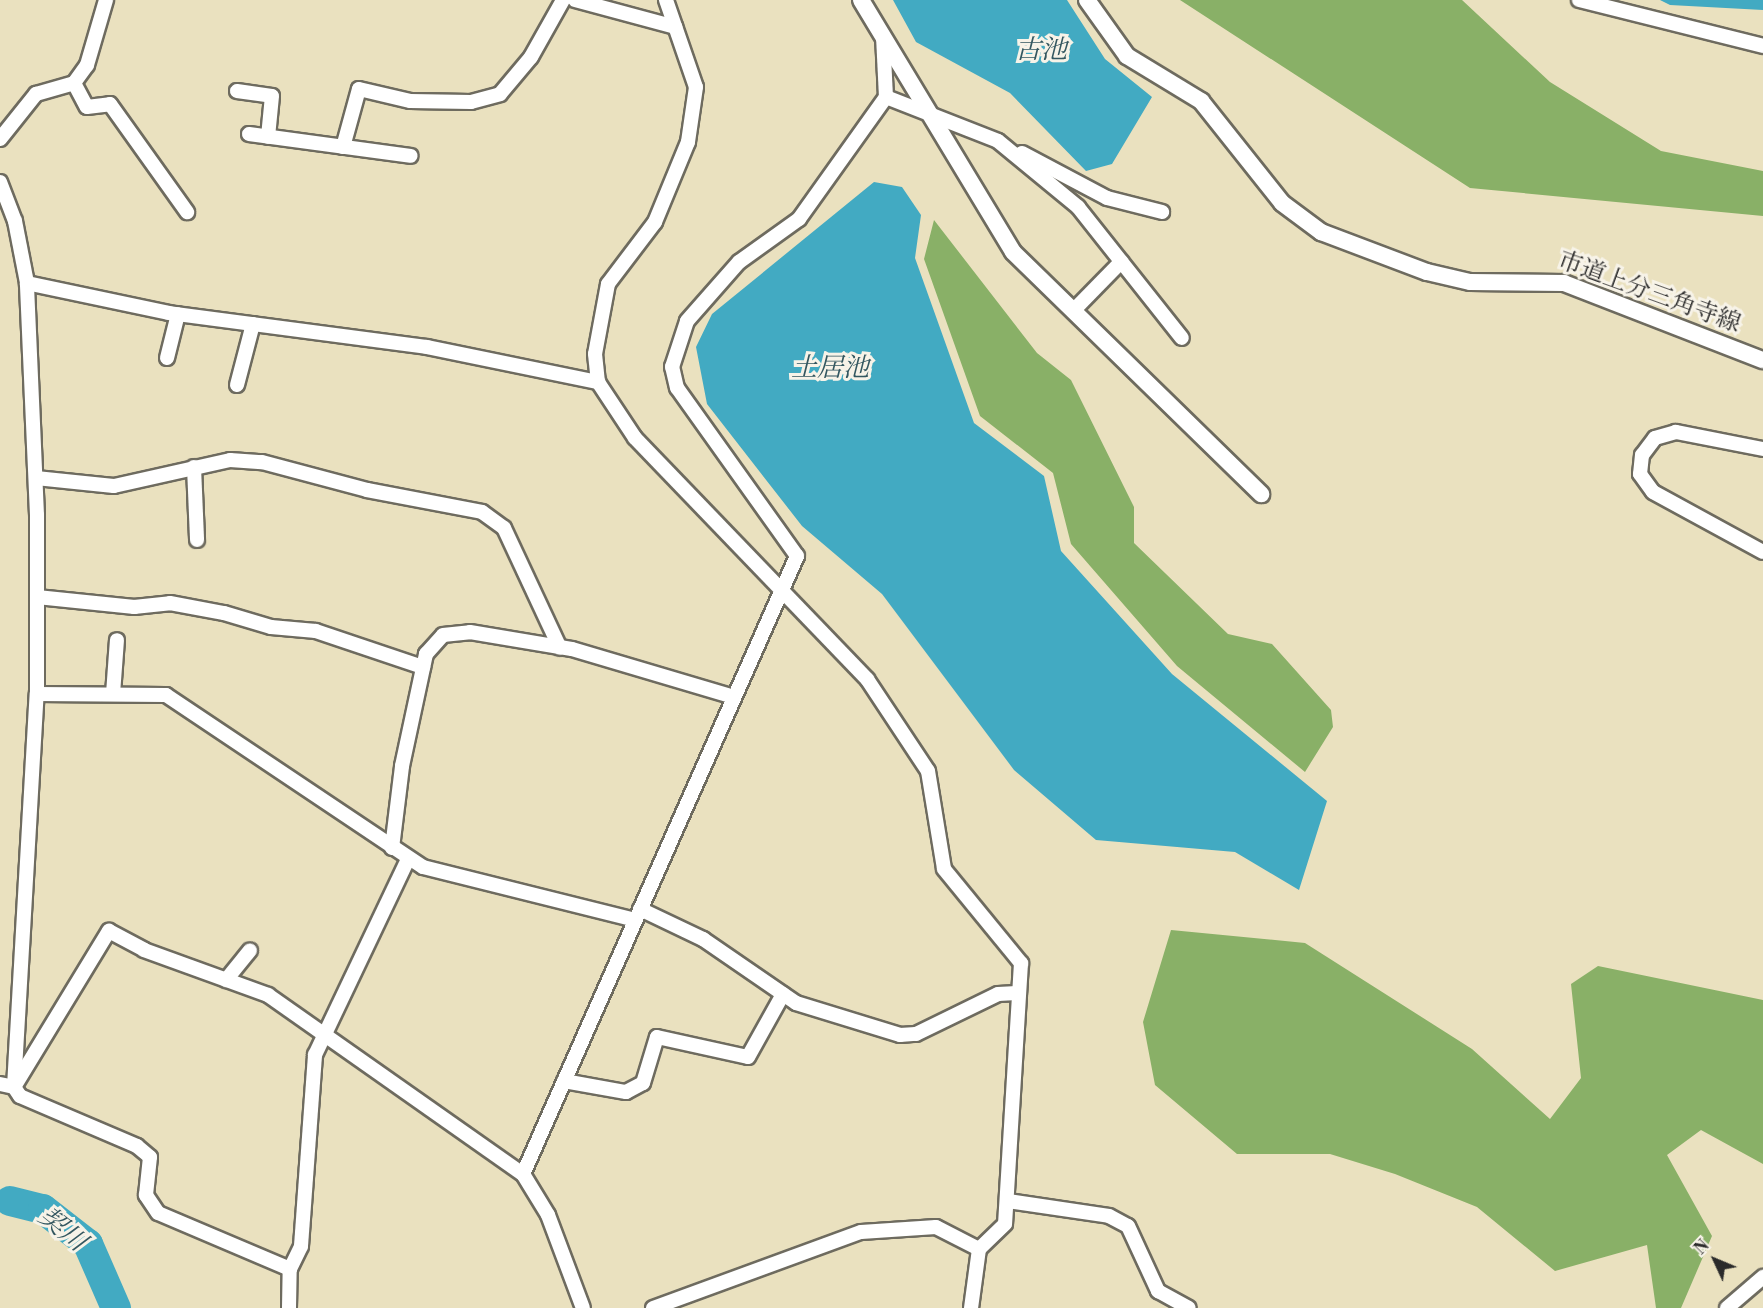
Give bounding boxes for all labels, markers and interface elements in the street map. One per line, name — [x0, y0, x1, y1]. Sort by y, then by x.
water label: 古池 — [1015, 35, 1067, 67]
street label: 市道上分三角寺線 — [1554, 247, 1744, 339]
water label: 土居池 — [791, 353, 869, 385]
water label: 契川 — [32, 1202, 92, 1258]
north arrow — [1685, 1230, 1745, 1290]
text: N — [1690, 1236, 1714, 1259]

